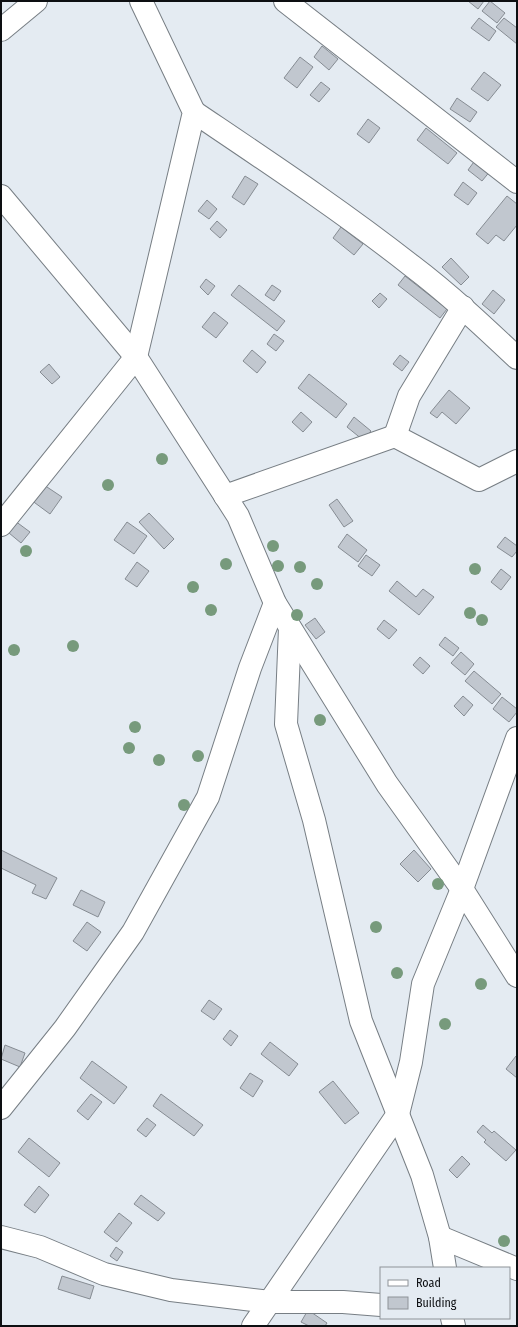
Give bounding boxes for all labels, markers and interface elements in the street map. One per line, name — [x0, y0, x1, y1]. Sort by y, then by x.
legend — [380, 1267, 510, 1319]
text: Road — [416, 1276, 441, 1290]
text: Building — [416, 1296, 457, 1310]

